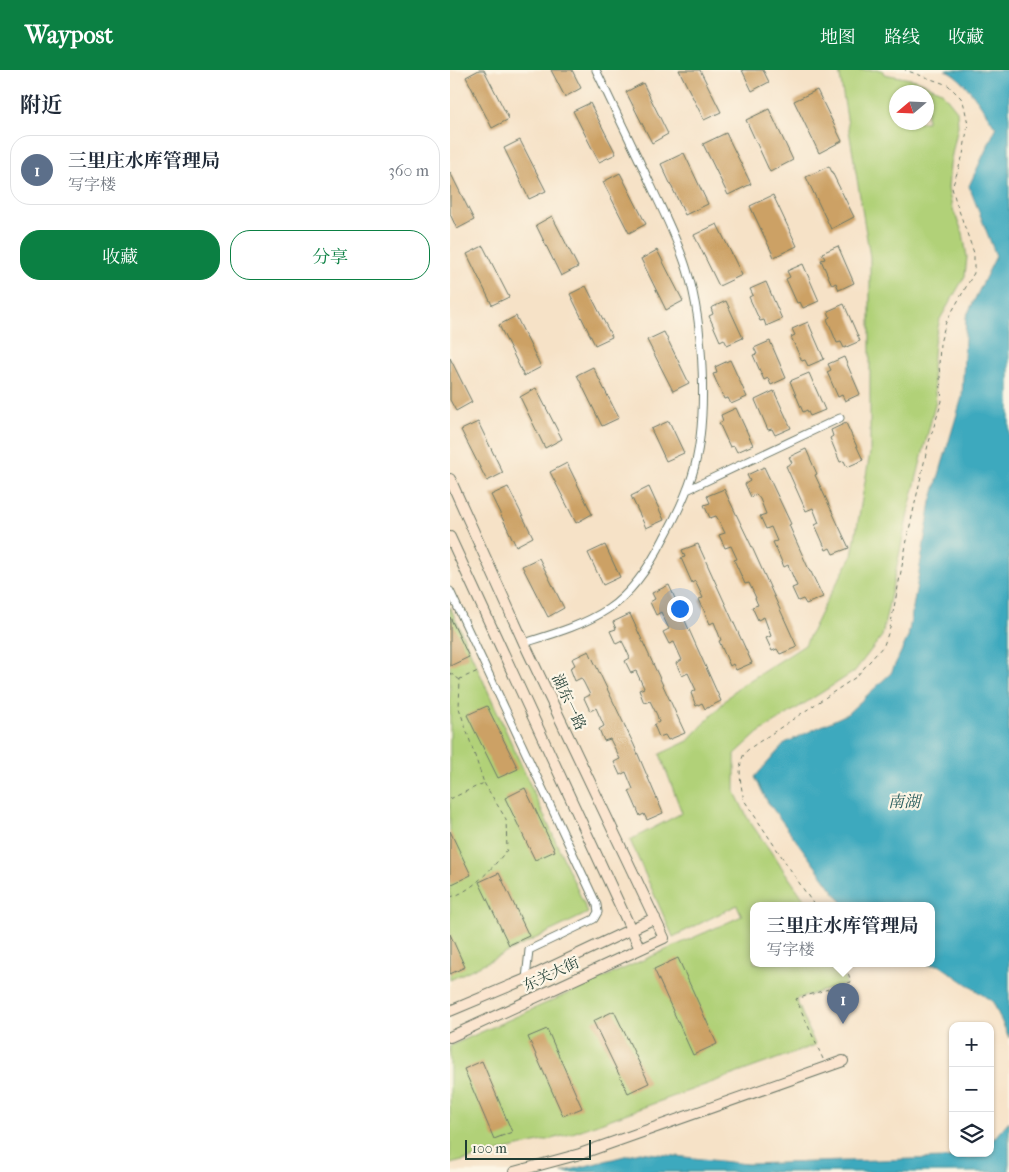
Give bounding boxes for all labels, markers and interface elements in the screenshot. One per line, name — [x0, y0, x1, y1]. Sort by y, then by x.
text: Waypost — [25, 21, 113, 49]
text: 地图 — [820, 27, 856, 48]
text: 路线 — [884, 27, 920, 48]
text: 收藏 — [948, 27, 984, 48]
north arrow — [889, 85, 934, 130]
text: 附近 — [20, 93, 62, 117]
text: 三里庄水库管理局 — [68, 150, 220, 172]
text: 1 — [34, 161, 40, 180]
text: 360 m — [388, 161, 429, 180]
text: 写字楼 — [68, 175, 116, 194]
button: 收藏 — [20, 230, 220, 280]
button: 分享 — [230, 230, 430, 280]
your location — [667, 596, 693, 622]
street label: 湖东一路 — [548, 671, 590, 733]
water label: 南湖 — [888, 792, 923, 811]
popup — [750, 902, 935, 967]
text: 三里庄水库管理局 — [766, 915, 919, 937]
text: 写字楼 — [766, 940, 815, 959]
street label: 东关大街 — [520, 953, 582, 995]
pin: 1 — [827, 983, 859, 1024]
map controls — [949, 1022, 994, 1157]
button: + — [949, 1022, 994, 1067]
button: − — [949, 1067, 994, 1112]
button: layers — [949, 1112, 994, 1157]
scale bar — [465, 1137, 591, 1160]
text: 100 m — [472, 1140, 507, 1157]

